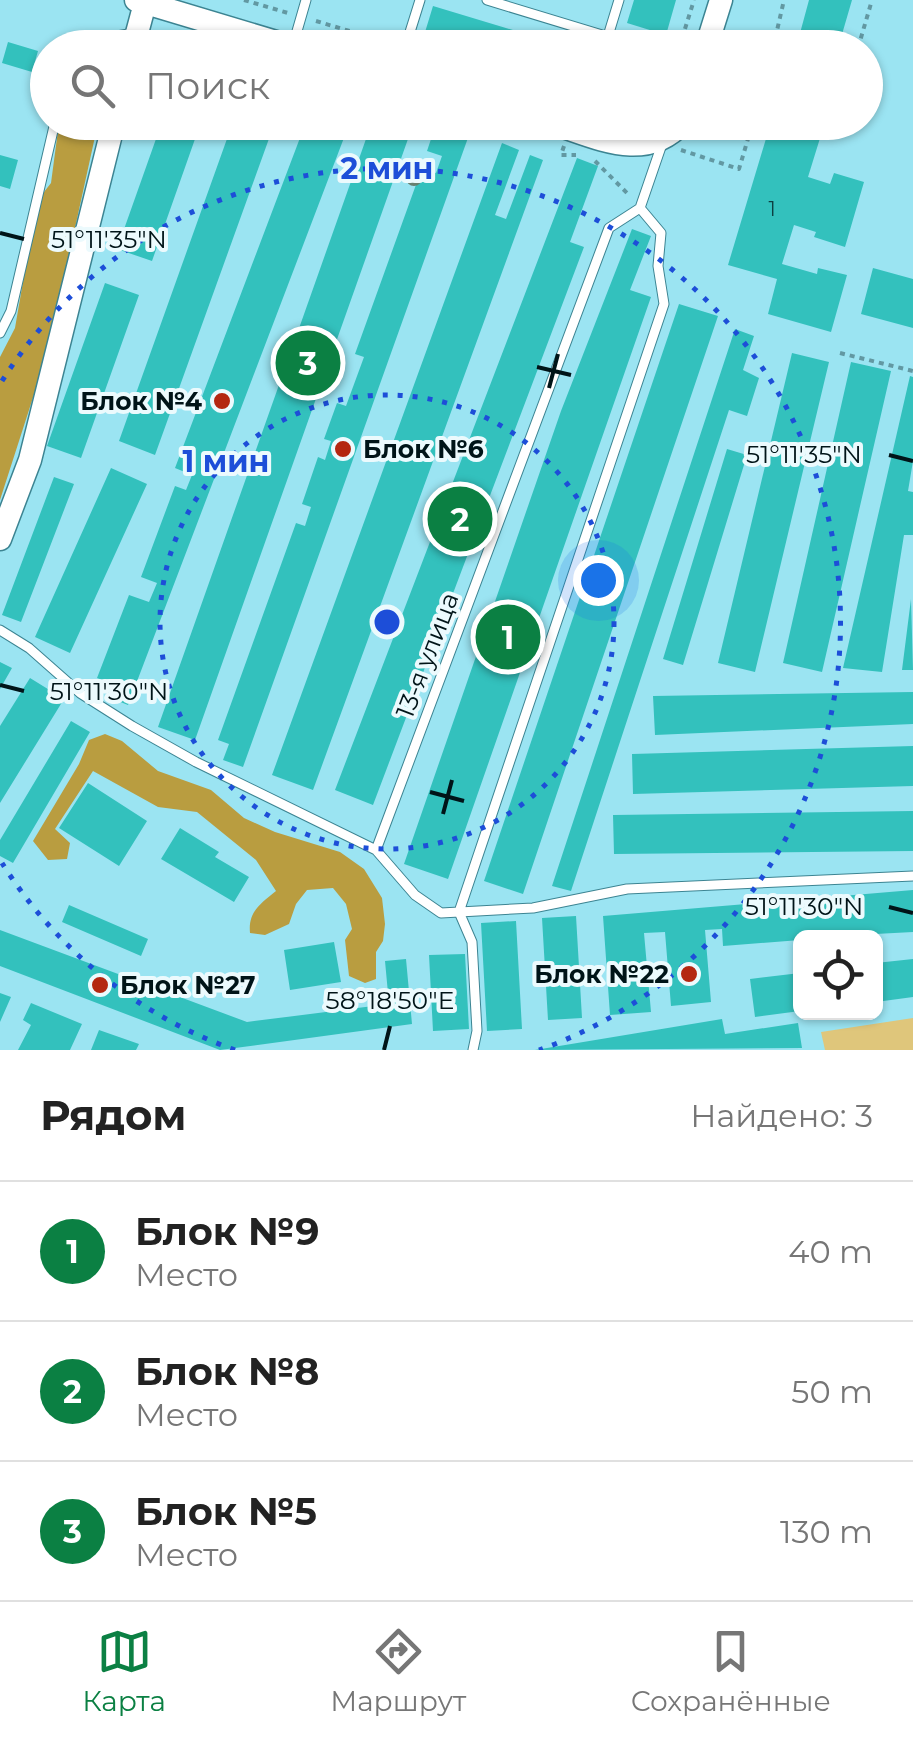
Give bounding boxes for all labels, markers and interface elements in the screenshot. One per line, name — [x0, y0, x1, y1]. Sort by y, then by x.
search box — [30, 30, 883, 140]
icon: search — [65, 58, 120, 113]
text: Поиск — [145, 62, 270, 109]
text: 2 мин — [341, 150, 433, 187]
house number: 1 — [768, 197, 776, 221]
text: 51°11'35"N — [51, 224, 167, 254]
pin: 3 — [276, 326, 340, 400]
place label: Блок №4 — [80, 386, 202, 416]
marker: Блок №4 — [211, 390, 233, 412]
place label: Блок №6 — [363, 434, 484, 464]
marker: Блок №6 — [332, 438, 354, 460]
text: 51°11'35"N — [746, 439, 862, 469]
text: 1 мин — [183, 443, 269, 480]
pin: 2 — [428, 482, 492, 556]
your location — [573, 555, 624, 606]
street label: 13-я улица — [389, 588, 465, 722]
pin: 1 — [476, 600, 540, 674]
centre of rings — [369, 604, 405, 640]
text: 51°11'30"N — [50, 676, 168, 706]
text: 51°11'30"N — [745, 891, 863, 921]
map controls — [793, 930, 883, 1020]
button: locate — [793, 930, 883, 1020]
place label: Блок №22 — [534, 959, 669, 989]
marker: Блок №22 — [678, 963, 700, 985]
place label: Блок №27 — [120, 970, 255, 1000]
marker: Блок №27 — [89, 974, 111, 996]
text: 58°18'50"E — [326, 985, 454, 1015]
text: Рядом — [40, 1089, 187, 1141]
text: Найдено: 3 — [690, 1096, 873, 1135]
text: Блок №9 — [135, 1208, 319, 1255]
text: 1 — [66, 1232, 79, 1271]
text: 40 m — [788, 1232, 873, 1271]
text: Место — [135, 1255, 238, 1294]
text: Блок №8 — [135, 1348, 319, 1395]
text: 2 — [63, 1372, 82, 1411]
text: 50 m — [791, 1372, 873, 1411]
text: Место — [135, 1395, 238, 1434]
text: Блок №5 — [135, 1488, 317, 1535]
text: 3 — [63, 1512, 82, 1551]
text: 130 m — [780, 1512, 873, 1551]
text: Место — [135, 1535, 238, 1574]
tab: Карта — [82, 1624, 166, 1718]
tab: Маршрут — [330, 1624, 466, 1718]
tab: Сохранённые — [631, 1624, 831, 1718]

